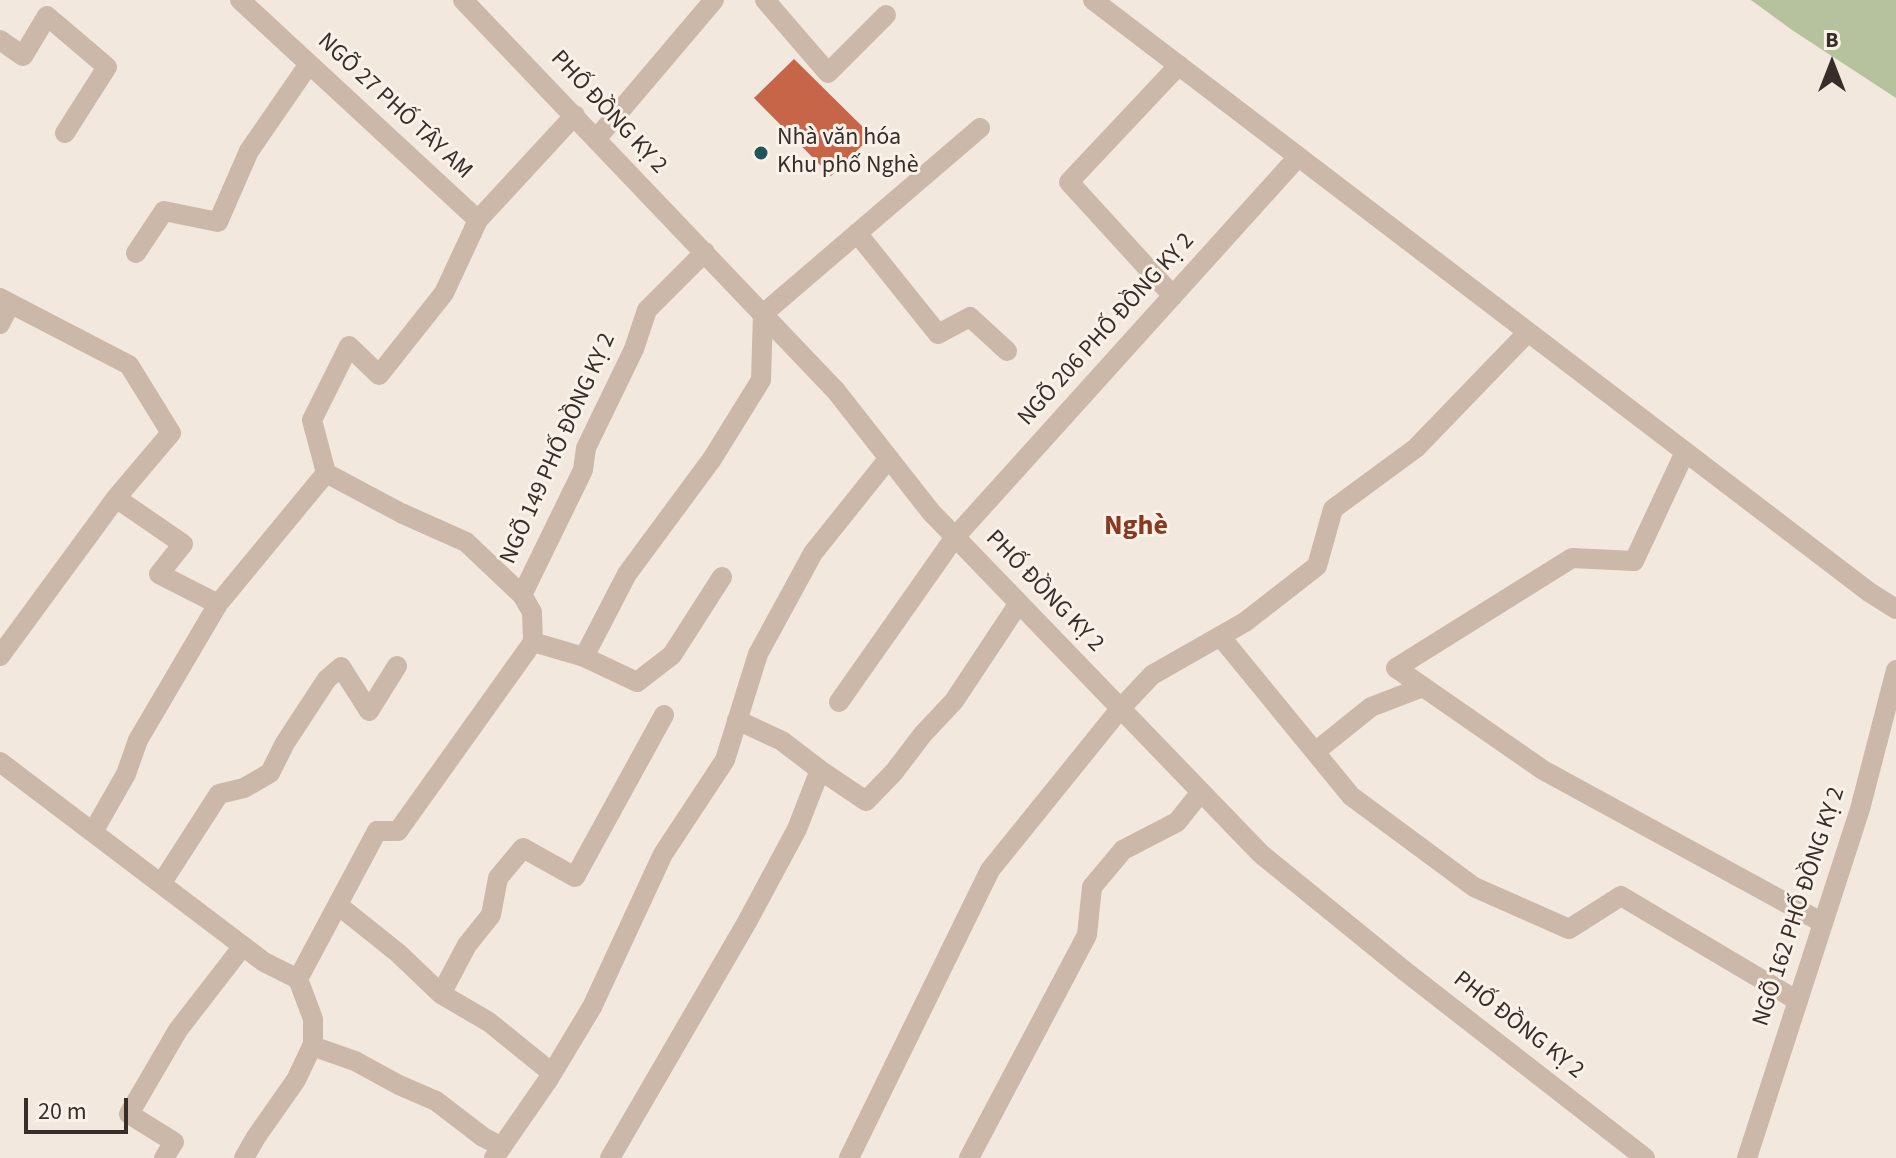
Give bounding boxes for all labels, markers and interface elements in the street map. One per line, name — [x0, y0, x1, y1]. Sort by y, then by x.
north arrow — [1792, 24, 1872, 104]
text: B — [1825, 24, 1839, 56]
street label: NGÕ 27 PHỐ TÂY AM — [311, 28, 477, 186]
street label: PHỐ ĐỒNG KỴ 2 — [544, 45, 672, 181]
place label: Nhà văn hóa Khu phố Nghè — [777, 125, 919, 181]
marker: Nhà văn hóa Khu phố Nghè — [752, 144, 770, 162]
street label: NGÕ 206 PHỐ ĐỒNG KỴ 2 — [1013, 228, 1201, 432]
street label: NGÕ 149 PHỐ ĐỒNG KỴ 2 — [495, 329, 623, 569]
district label: Nghè — [1104, 511, 1168, 545]
street label: PHỐ ĐỒNG KỴ 2 — [979, 525, 1109, 659]
street label: NGÕ 162 PHỐ ĐỒNG KỴ 2 — [1748, 784, 1852, 1030]
street label: PHỐ ĐỒNG KỴ 2 — [1447, 966, 1589, 1086]
scale bar — [28, 1082, 132, 1132]
text: 20 m — [38, 1094, 87, 1129]

